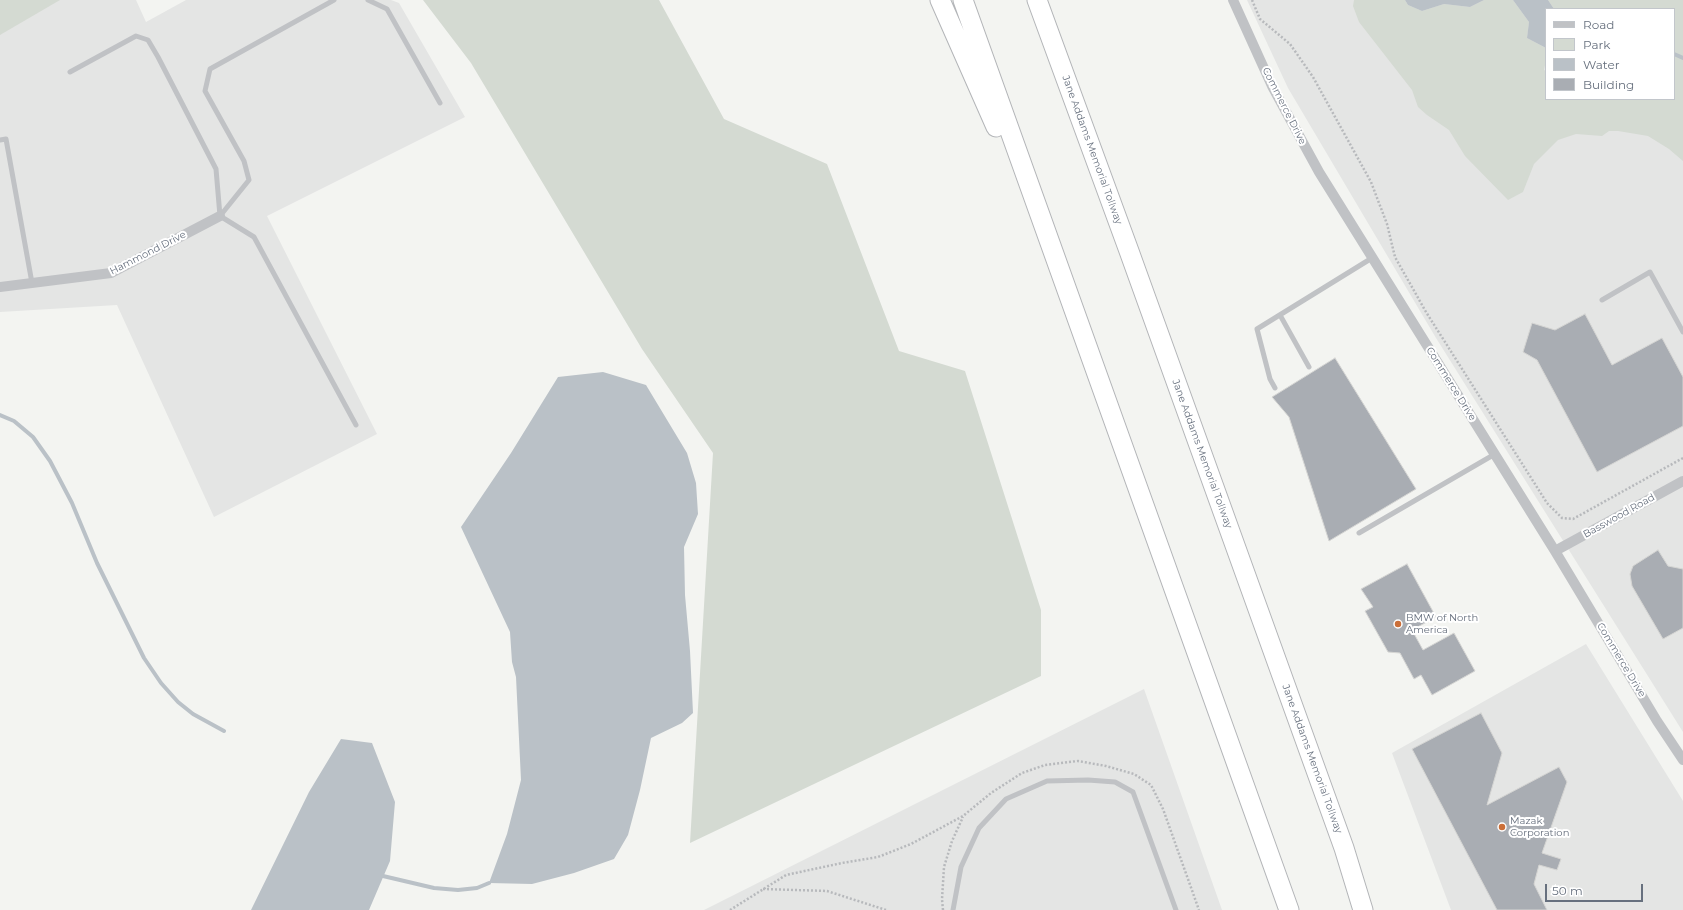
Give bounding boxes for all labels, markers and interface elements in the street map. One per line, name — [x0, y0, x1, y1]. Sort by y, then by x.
legend — [1545, 8, 1675, 100]
text: Road — [1583, 17, 1614, 32]
text: Park — [1583, 37, 1610, 52]
text: Water — [1583, 57, 1619, 72]
street label: Commerce Drive — [1259, 66, 1309, 146]
street label: Jane Addams Memorial Tollway — [1059, 74, 1125, 226]
text: Building — [1583, 77, 1634, 92]
street label: Hammond Drive — [108, 229, 188, 277]
street label: Commerce Drive — [1423, 345, 1479, 423]
street label: Jane Addams Memorial Tollway — [1169, 378, 1235, 530]
street label: Basswood Road — [1581, 491, 1657, 541]
place label: BMW of North America — [1406, 612, 1478, 636]
marker: BMW of North America — [1393, 619, 1403, 629]
street label: Commerce Drive — [1594, 621, 1648, 699]
street label: Jane Addams Memorial Tollway — [1279, 683, 1345, 835]
place label: Mazak Corporation — [1510, 815, 1569, 838]
marker: Mazak Corporation — [1497, 822, 1507, 832]
scale bar — [1547, 876, 1645, 902]
text: 50 m — [1552, 883, 1583, 898]

